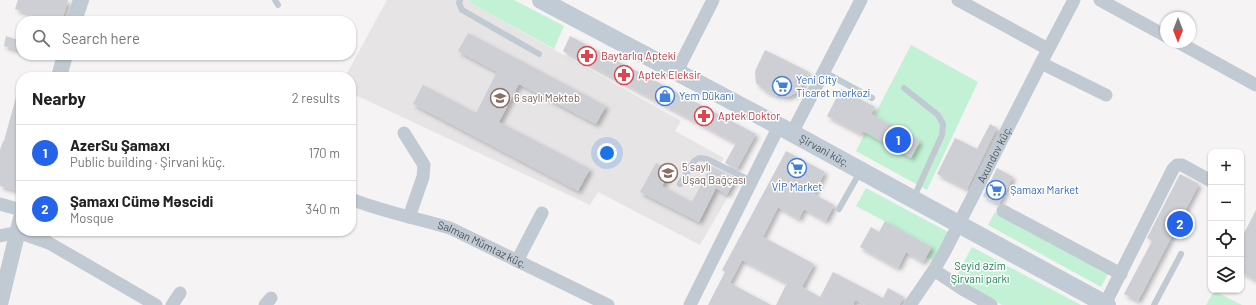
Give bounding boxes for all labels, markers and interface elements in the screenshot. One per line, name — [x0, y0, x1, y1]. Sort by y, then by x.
north arrow — [1160, 12, 1196, 48]
search box — [16, 16, 356, 60]
icon: search — [30, 27, 52, 49]
text: Search here — [62, 29, 140, 47]
pharmacy icon: Baytarlıq Apteki — [576, 45, 598, 67]
place label: Baytarlıq Apteki — [601, 49, 676, 62]
pharmacy icon: Aptek Eleksir — [613, 64, 635, 86]
place label: Aptek Eleksir — [638, 68, 701, 81]
place label: Yeni City Ticarət mərkəzi — [796, 73, 871, 99]
supermarket icon: Yeni City Ticarət mərkəzi — [771, 75, 793, 97]
shop icon: Yem Dükanı — [654, 85, 676, 107]
school or university icon: 6 saylı Məktəb — [489, 87, 511, 109]
text: Nearby — [32, 88, 86, 108]
place label: Yem Dükanı — [679, 89, 734, 102]
text: 2 results — [292, 90, 340, 106]
place label: 6 saylı Məktəb — [514, 91, 580, 104]
pharmacy icon: Aptek Doktor — [693, 105, 715, 127]
place label: Aptek Doktor — [718, 109, 780, 122]
street label: Axundov küç. — [974, 123, 1014, 185]
pin: 1 — [885, 125, 911, 155]
street label: Şirvani küç. — [797, 131, 852, 169]
text: AzerSu Şamaxı — [70, 136, 170, 154]
your location — [597, 143, 617, 163]
text: 1 — [43, 145, 47, 161]
text: 170 m — [309, 145, 340, 161]
map controls — [1208, 149, 1244, 293]
button: + — [1208, 149, 1244, 185]
text: Public building · Şirvani küç. — [70, 154, 225, 170]
supermarket icon: VİP Market — [786, 157, 808, 179]
place label: 5 saylı Uşaq Bağçası — [682, 160, 746, 186]
school or university icon: 5 saylı Uşaq Bağçası — [657, 162, 679, 184]
place label: VİP Market — [772, 179, 822, 193]
supermarket icon: Şamaxı Market — [985, 179, 1007, 201]
place label: Şamaxı Market — [1010, 183, 1079, 196]
button: − — [1208, 185, 1244, 221]
text: Şamaxı Cümə Məscidi — [70, 192, 213, 210]
text: 2 — [41, 201, 49, 217]
text: 340 m — [305, 201, 340, 217]
pin: 2 — [1167, 209, 1193, 239]
text: Mosque — [70, 210, 114, 226]
street label: Salman Mümtaz küç. — [436, 218, 529, 270]
button: locate — [1208, 221, 1244, 257]
button: layers — [1208, 257, 1244, 293]
park label: Seyid Əzim Şirvani parkı — [951, 259, 1009, 285]

